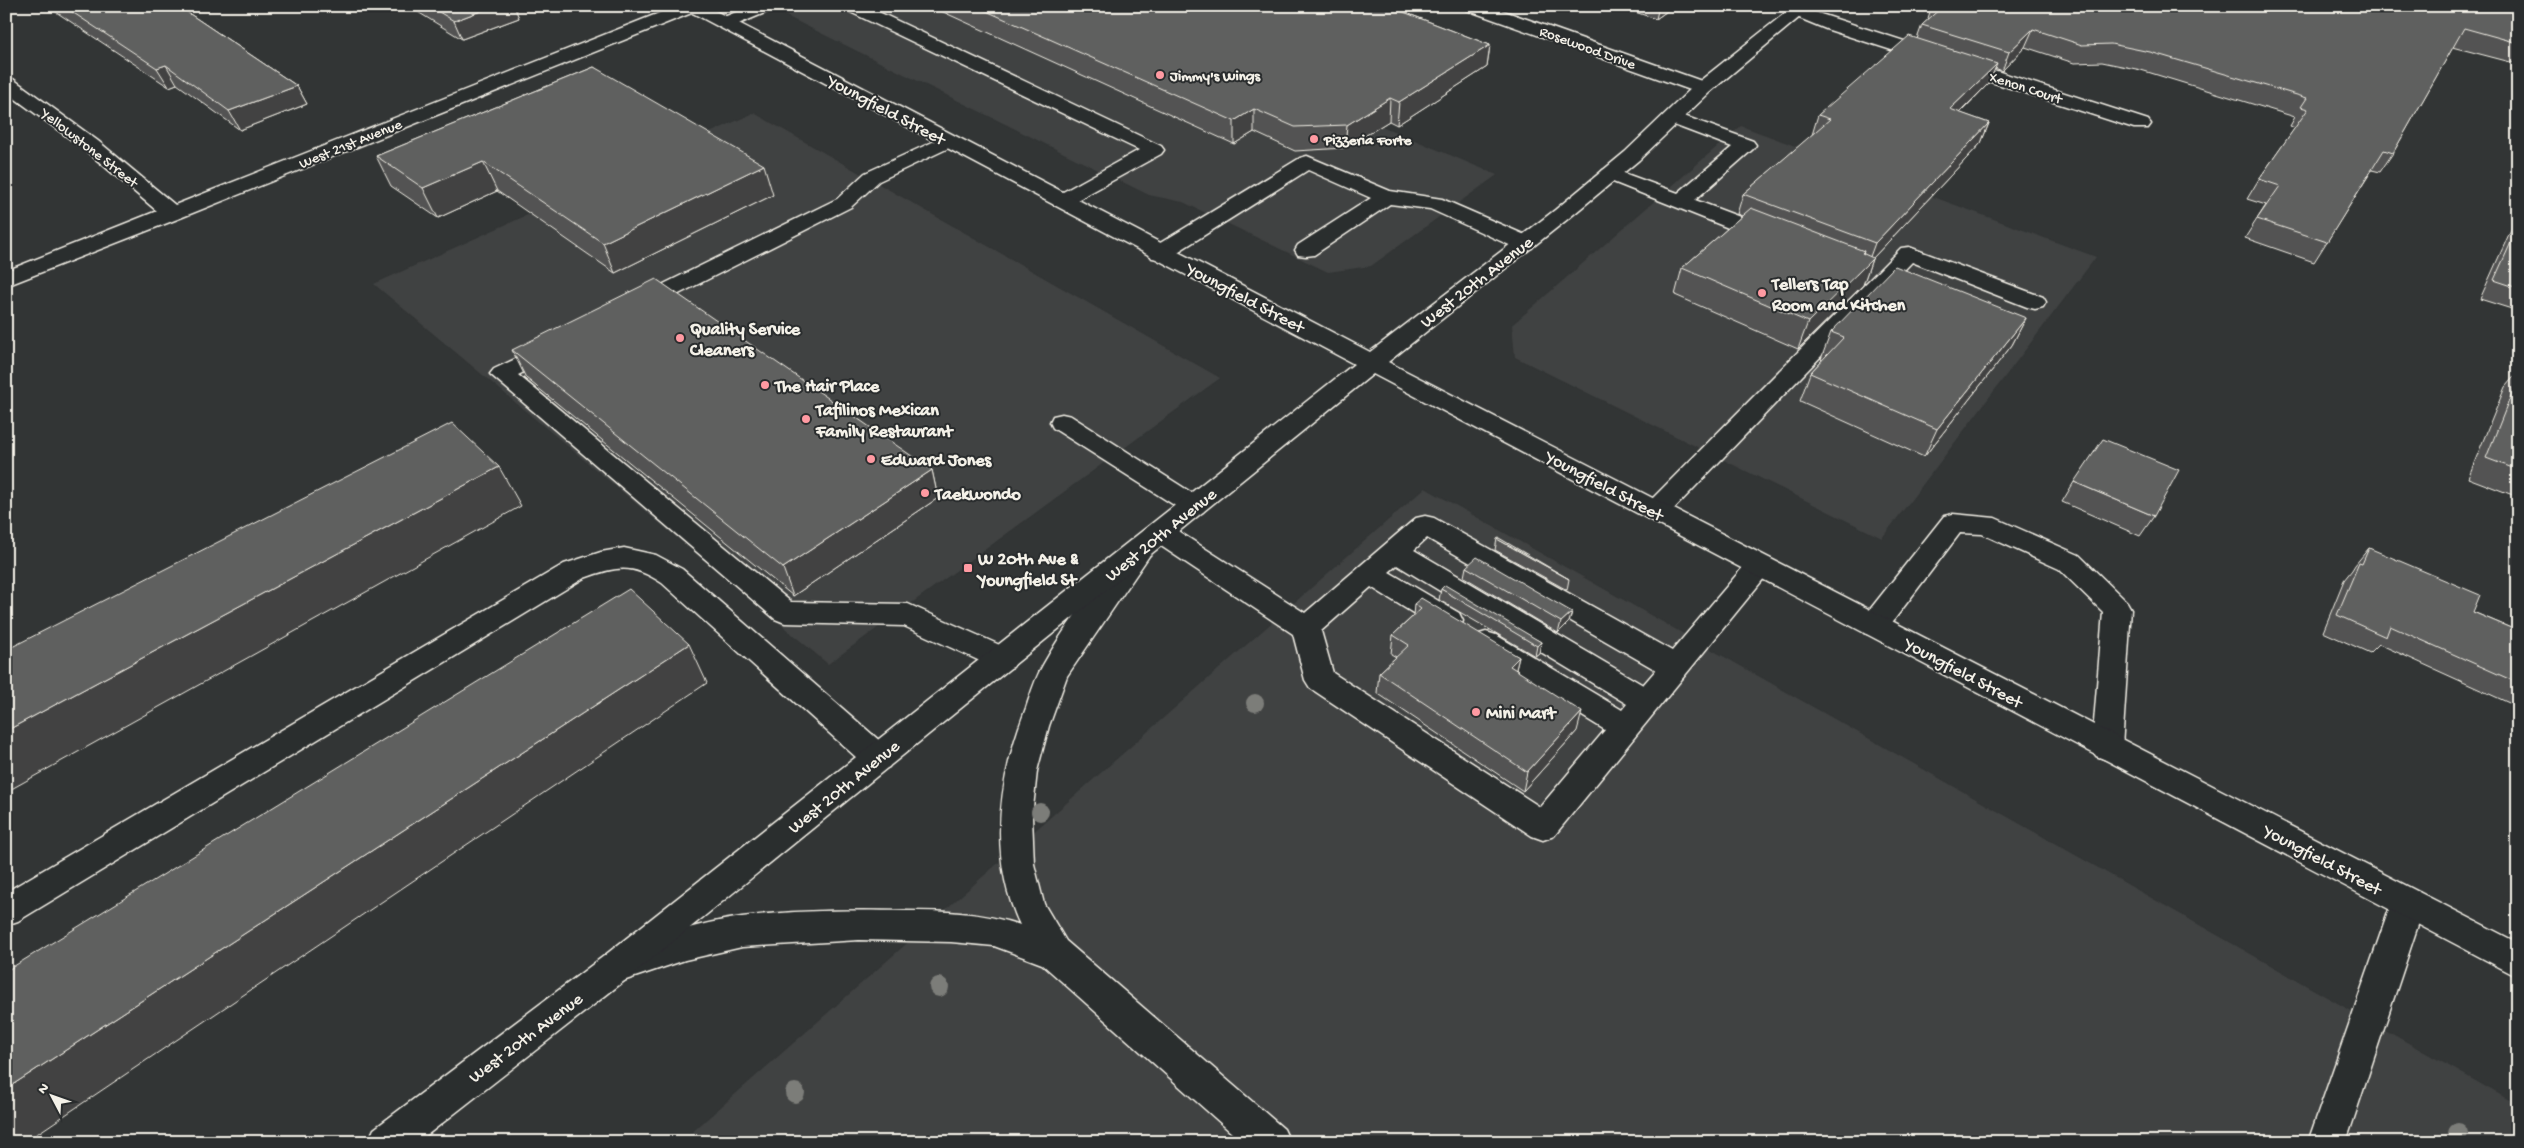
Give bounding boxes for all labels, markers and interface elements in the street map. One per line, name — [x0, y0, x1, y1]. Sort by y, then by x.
street label: Rosewood Drive — [1537, 23, 1638, 75]
place label: Jimmy's Wings — [1169, 68, 1261, 86]
street label: Xenon Court — [1986, 68, 2066, 110]
marker: Jimmy's Wings — [1154, 69, 1166, 81]
street label: Youngfield Street — [822, 70, 950, 152]
street label: Yellowstone Street — [35, 104, 142, 193]
street label: West 21st Avenue — [297, 116, 405, 174]
place label: Pizzeria Forte — [1323, 132, 1413, 150]
marker: Pizzeria Forte — [1308, 133, 1320, 145]
street label: West 20th Avenue — [1417, 232, 1539, 334]
street label: Youngfield Street — [1181, 258, 1309, 340]
place label: Tellers Tap Room and Kitchen — [1770, 275, 1906, 317]
marker: Tellers Tap Room and Kitchen — [1756, 287, 1768, 299]
place label: Quality Service Cleaners — [689, 320, 801, 362]
marker: Quality Service Cleaners — [674, 332, 686, 344]
place label: The Hair Place — [773, 377, 880, 398]
marker: The Hair Place — [759, 379, 771, 391]
place label: Tafilinos Mexican Family Restaurant — [814, 401, 954, 443]
marker: Tafilinos Mexican Family Restaurant — [800, 413, 812, 425]
street label: Youngfield Street — [1540, 446, 1668, 528]
place label: Edward Jones — [881, 451, 993, 472]
marker: Edward Jones — [865, 453, 877, 465]
street label: West 20th Avenue — [1102, 484, 1222, 587]
place label: Taekwondo — [933, 485, 1022, 506]
marker: Taekwondo — [919, 487, 931, 499]
place label: W 20th Ave & Youngfield St — [976, 550, 1079, 592]
marker: W 20th Ave & Youngfield St — [962, 562, 974, 574]
street label: Youngfield Street — [1899, 633, 2027, 715]
place label: Mini Mart — [1486, 704, 1557, 725]
marker: Mini Mart — [1470, 706, 1482, 718]
street label: West 20th Avenue — [785, 736, 905, 839]
street label: Youngfield Street — [2258, 820, 2386, 902]
street label: West 20th Avenue — [465, 989, 588, 1089]
north arrow — [28, 1070, 78, 1120]
text: N — [35, 1080, 53, 1098]

